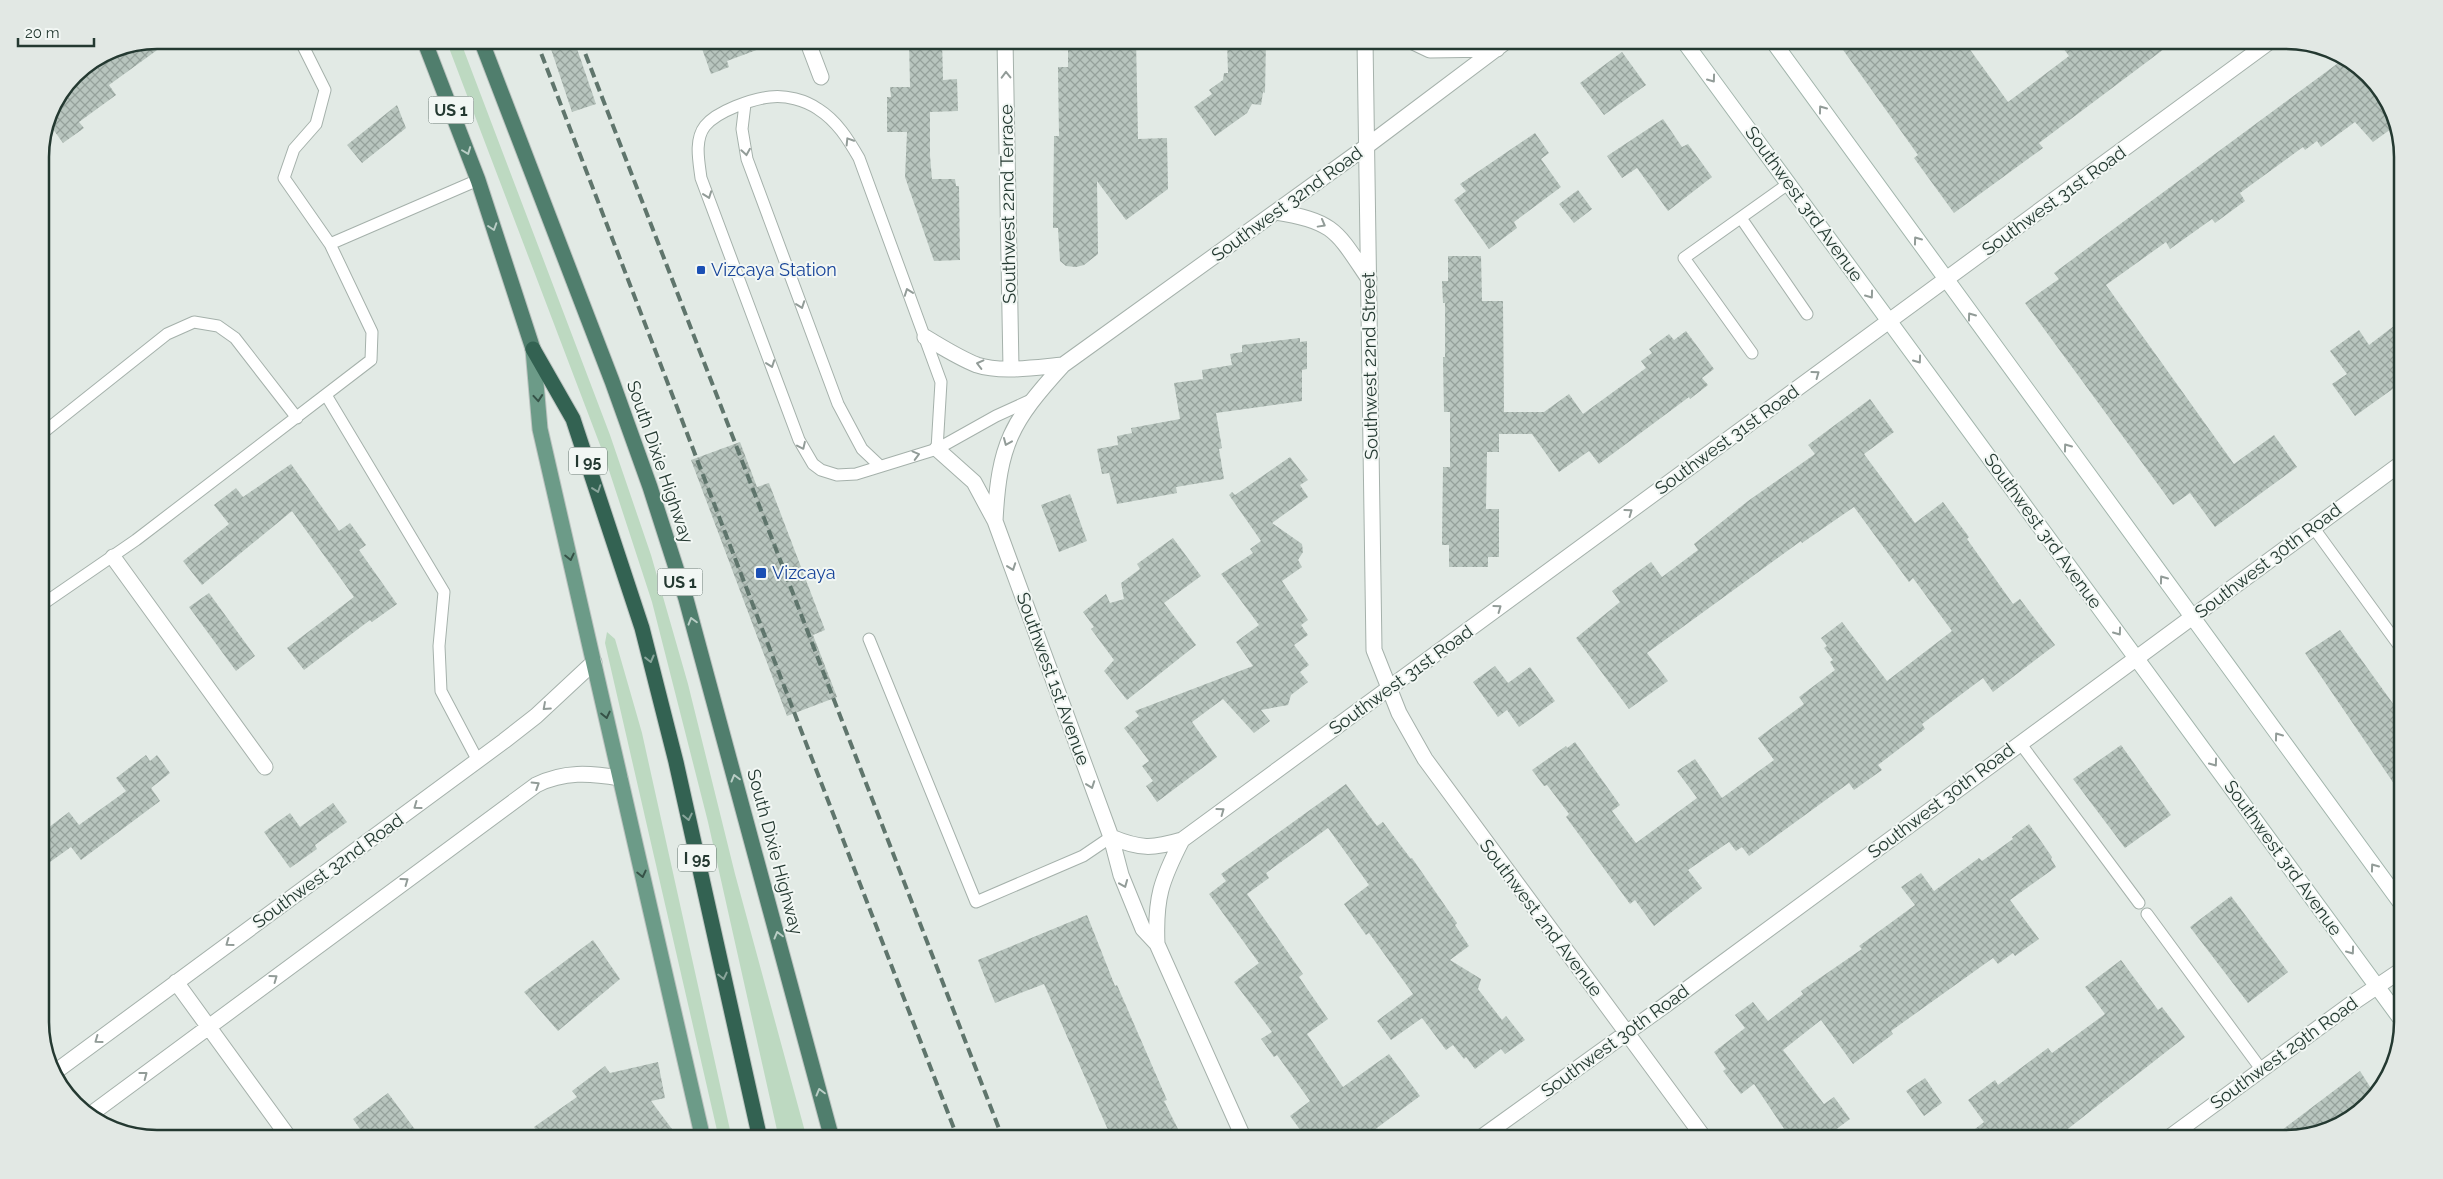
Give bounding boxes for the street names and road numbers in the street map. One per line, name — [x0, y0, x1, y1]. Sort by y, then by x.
road number: US 1 — [428, 96, 474, 124]
street label: Southwest 22nd Terrace — [995, 104, 1020, 304]
street label: Southwest 3rd Avenue — [1741, 122, 1868, 286]
street label: Southwest 31st Road — [1978, 141, 2130, 260]
street label: Southwest 32nd Road — [1207, 142, 1366, 265]
street label: Southwest 22nd Street — [1357, 272, 1382, 460]
street label: South Dixie Highway — [623, 378, 698, 546]
street label: Southwest 31st Road — [1651, 380, 1803, 499]
road number: I 95 — [569, 448, 607, 474]
street label: Southwest 3rd Avenue — [1980, 449, 2107, 613]
street label: Southwest 30th Road — [2190, 499, 2345, 622]
road number: US 1 — [658, 568, 702, 596]
street label: Southwest 1st Avenue — [1012, 590, 1095, 769]
street label: Southwest 31st Road — [1325, 620, 1477, 739]
street label: Southwest 30th Road — [1863, 739, 2018, 862]
street label: South Dixie Highway — [743, 767, 808, 937]
street label: Southwest 3rd Avenue — [2220, 776, 2347, 940]
street label: Southwest 32nd Road — [248, 809, 407, 932]
street label: Southwest 2nd Avenue — [1476, 835, 1608, 1001]
road number: I 95 — [678, 844, 716, 871]
street label: Southwest 30th Road — [1537, 980, 1693, 1101]
street label: Southwest 29th Road — [2206, 992, 2361, 1113]

